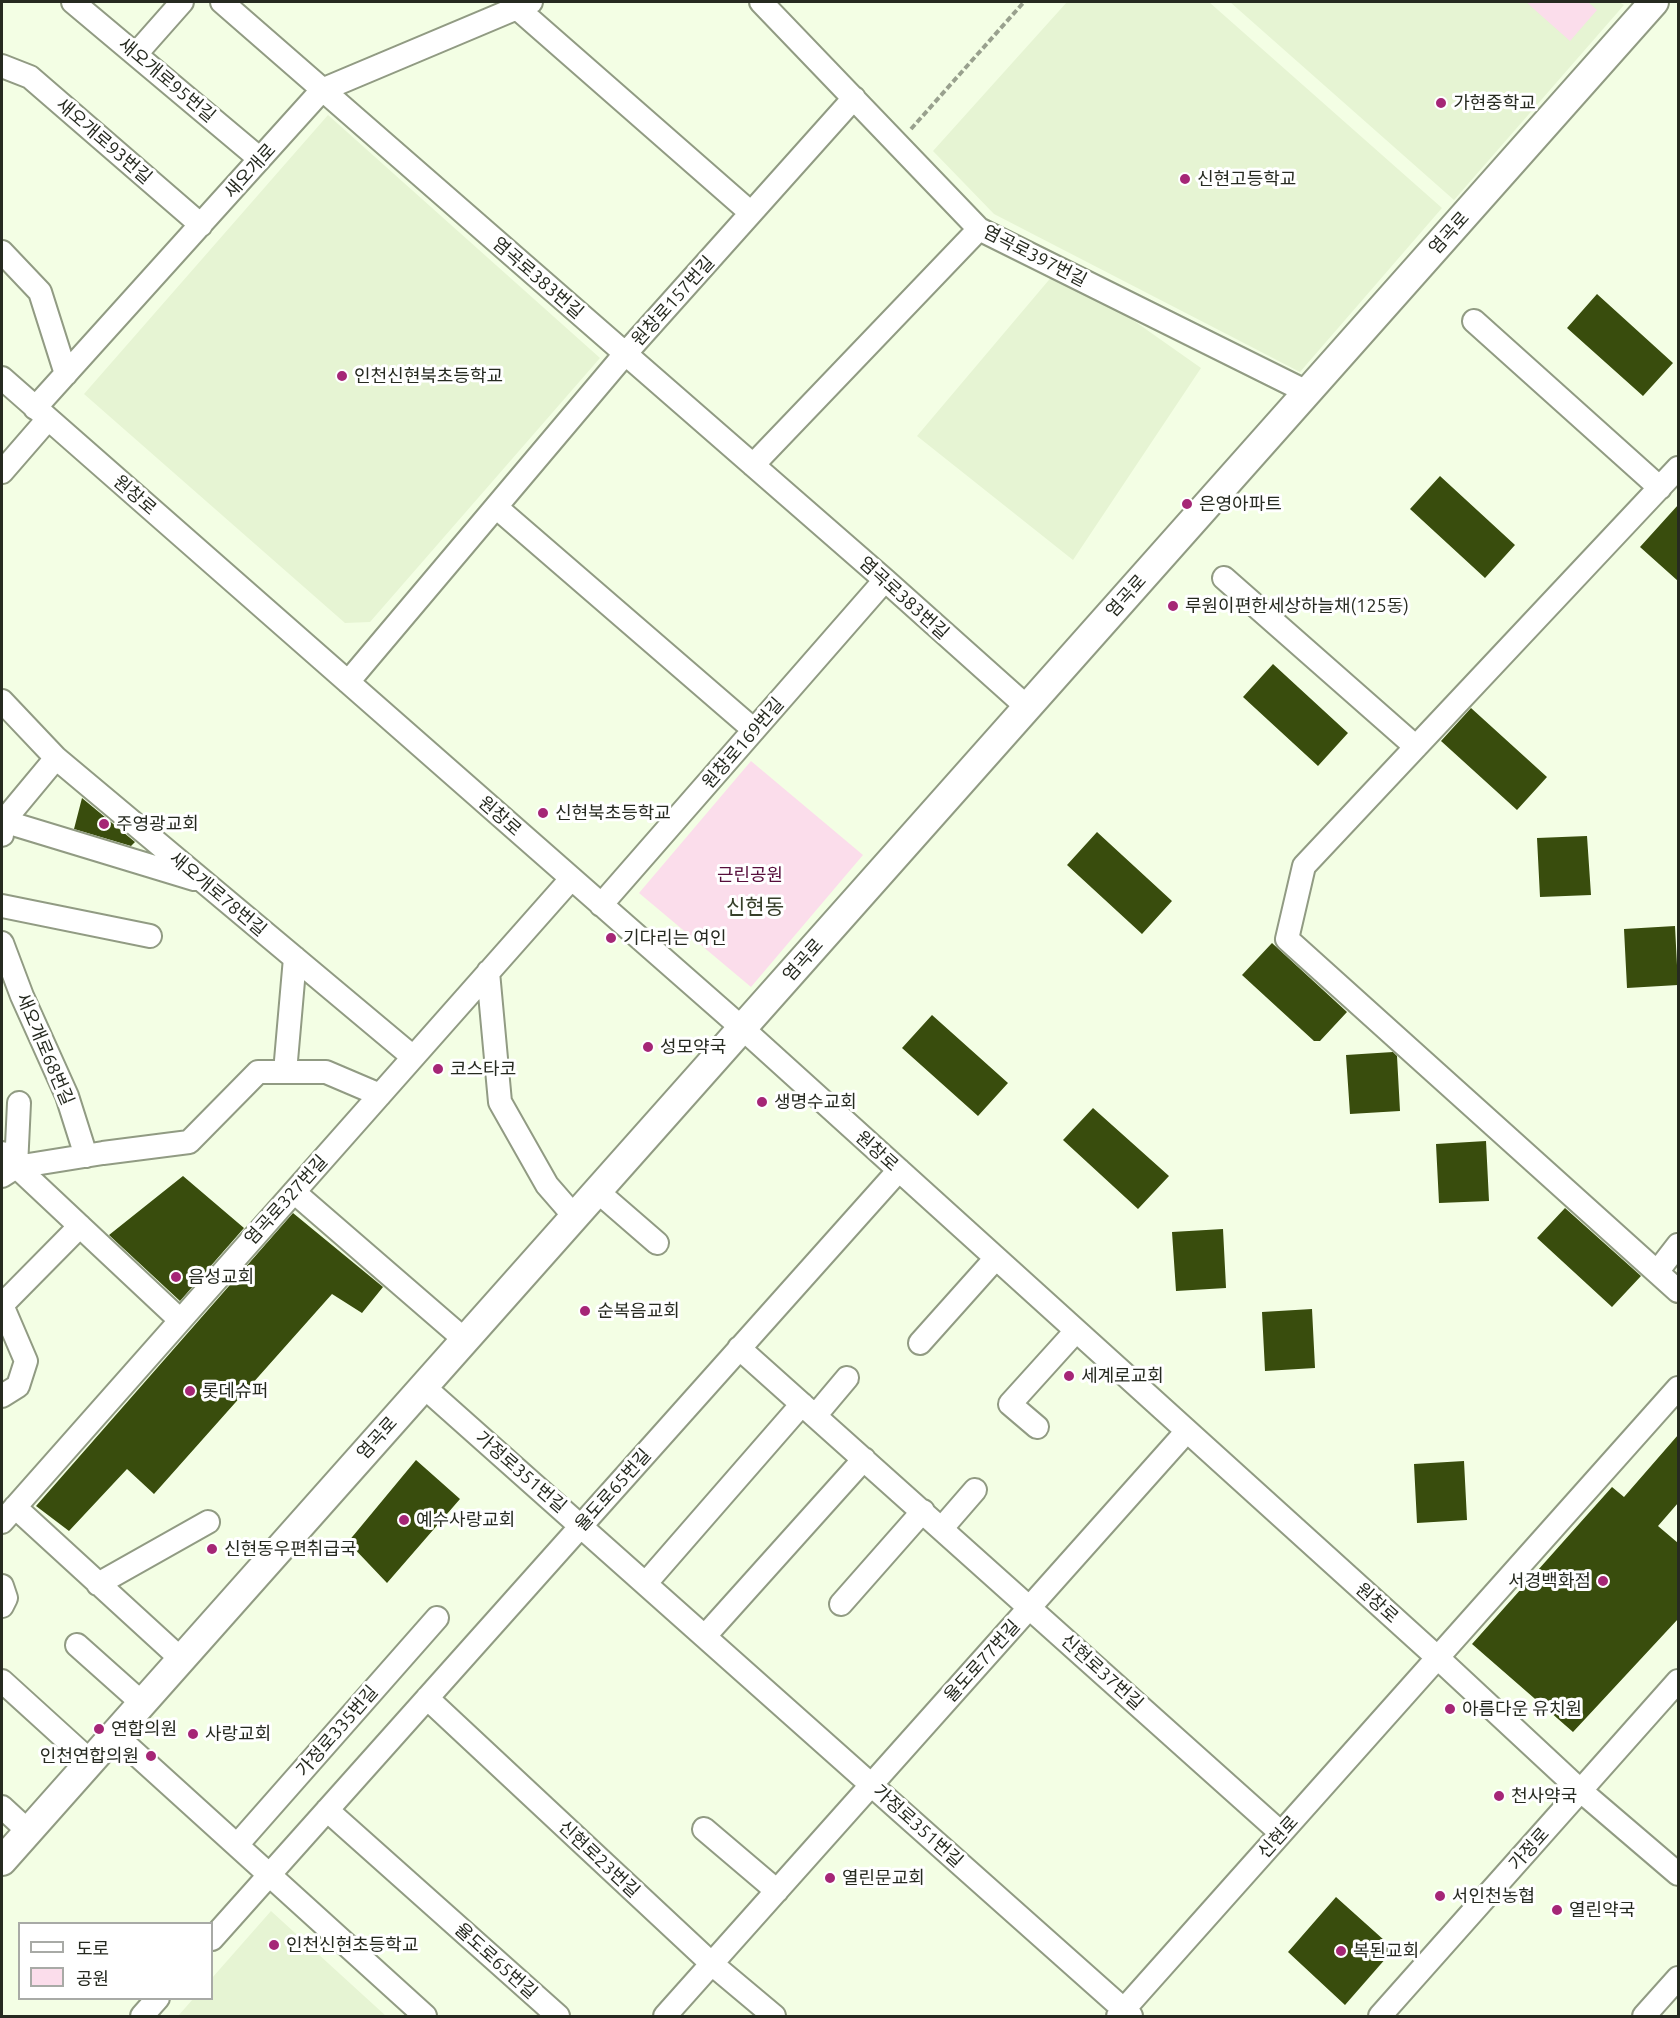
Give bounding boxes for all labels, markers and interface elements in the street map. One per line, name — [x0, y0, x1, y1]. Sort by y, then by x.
street label: 새오개로95번길 — [114, 33, 220, 127]
place label: 가현중학교 — [1453, 92, 1536, 114]
street label: 새오개로93번길 — [52, 94, 156, 188]
marker: 가현중학교 — [1434, 96, 1448, 110]
street label: 새오개로 — [220, 139, 280, 203]
place label: 신현고등학교 — [1197, 168, 1296, 190]
marker: 신현고등학교 — [1178, 172, 1192, 186]
street label: 염곡로 — [1424, 207, 1474, 259]
street label: 염곡로397번길 — [980, 221, 1090, 291]
street label: 염곡로383번길 — [488, 233, 588, 323]
street label: 원창로157번길 — [627, 252, 719, 350]
place label: 인천신현북초등학교 — [354, 365, 503, 387]
marker: 인천신현북초등학교 — [335, 369, 349, 383]
street label: 원창로 — [109, 471, 161, 519]
place label: 은영아파트 — [1199, 493, 1282, 515]
marker: 은영아파트 — [1180, 497, 1194, 511]
street label: 염곡로383번길 — [855, 552, 953, 644]
street label: 염곡로 — [1101, 570, 1151, 622]
place label: 루원이편한세상하늘채(125동) — [1185, 595, 1409, 617]
marker: 루원이편한세상하늘채(125동) — [1166, 599, 1180, 613]
street label: 원창로169번길 — [698, 693, 788, 793]
street label: 원창로 — [474, 792, 526, 840]
place label: 신현북초등학교 — [555, 802, 671, 824]
marker: 신현북초등학교 — [536, 806, 550, 820]
place label: 주영광교회 — [116, 813, 199, 835]
marker: 주영광교회 — [97, 817, 111, 831]
street label: 새오개로78번길 — [165, 847, 271, 941]
park label: 근린공원 — [717, 864, 783, 886]
district label: 신현동 — [726, 894, 784, 920]
place label: 기다리는 여인 — [623, 927, 726, 949]
marker: 기다리는 여인 — [604, 931, 618, 945]
street label: 염곡로 — [778, 934, 828, 986]
street label: 새오개로68번길 — [12, 990, 78, 1108]
place label: 성모약국 — [660, 1036, 726, 1058]
marker: 성모약국 — [641, 1040, 655, 1054]
place label: 코스타코 — [450, 1058, 516, 1080]
marker: 코스타코 — [431, 1062, 445, 1076]
place label: 생명수교회 — [774, 1091, 857, 1113]
marker: 생명수교회 — [755, 1095, 769, 1109]
street label: 원창로 — [851, 1126, 903, 1176]
street label: 염곡로327번길 — [240, 1151, 332, 1249]
place label: 음성교회 — [188, 1266, 254, 1288]
marker: 음성교회 — [169, 1270, 183, 1284]
place label: 순복음교회 — [597, 1300, 680, 1322]
marker: 순복음교회 — [578, 1304, 592, 1318]
place label: 세계로교회 — [1081, 1365, 1164, 1387]
marker: 세계로교회 — [1062, 1369, 1076, 1383]
place label: 롯데슈퍼 — [202, 1380, 268, 1402]
marker: 롯데슈퍼 — [183, 1384, 197, 1398]
street label: 염곡로 — [352, 1412, 402, 1464]
street label: 가정로351번길 — [471, 1427, 571, 1517]
street label: 율도로65번길 — [570, 1444, 656, 1536]
place label: 예수사랑교회 — [416, 1509, 515, 1531]
marker: 예수사랑교회 — [397, 1513, 411, 1527]
place label: 신현동우편취급국 — [224, 1538, 356, 1560]
marker: 신현동우편취급국 — [205, 1542, 219, 1556]
place label: 서경백화점 — [1508, 1570, 1591, 1592]
marker: 서경백화점 — [1596, 1574, 1610, 1588]
street label: 원창로 — [1351, 1578, 1403, 1628]
street label: 율도로77번길 — [939, 1615, 1025, 1707]
street label: 신현로37번길 — [1056, 1629, 1148, 1715]
street label: 가정로335번길 — [292, 1681, 382, 1781]
place label: 아름다운 유치원 — [1462, 1698, 1582, 1720]
marker: 아름다운 유치원 — [1443, 1702, 1457, 1716]
place label: 연합의원 — [111, 1718, 177, 1740]
marker: 연합의원 — [92, 1722, 106, 1736]
place label: 사랑교회 — [205, 1723, 271, 1745]
marker: 사랑교회 — [186, 1727, 200, 1741]
place label: 인천연합의원 — [40, 1745, 139, 1767]
marker: 인천연합의원 — [144, 1749, 158, 1763]
street label: 가정로351번길 — [869, 1780, 967, 1872]
place label: 천사약국 — [1511, 1785, 1577, 1807]
marker: 천사약국 — [1492, 1789, 1506, 1803]
street label: 신현로 — [1253, 1811, 1303, 1863]
street label: 신현로23번길 — [554, 1816, 644, 1902]
street label: 가정로 — [1504, 1823, 1554, 1875]
place label: 열린문교회 — [842, 1867, 925, 1889]
marker: 열린문교회 — [823, 1871, 837, 1885]
place label: 서인천농협 — [1452, 1885, 1535, 1907]
marker: 서인천농협 — [1433, 1889, 1447, 1903]
place label: 열린약국 — [1569, 1899, 1635, 1921]
marker: 열린약국 — [1550, 1903, 1564, 1917]
street label: 율도로65번길 — [450, 1918, 542, 2004]
legend — [18, 1922, 213, 2000]
place label: 인천신현초등학교 — [286, 1934, 418, 1956]
text: 도로 — [76, 1938, 109, 1958]
marker: 인천신현초등학교 — [267, 1938, 281, 1952]
place label: 복된교회 — [1353, 1940, 1419, 1962]
marker: 복된교회 — [1334, 1944, 1348, 1958]
text: 공원 — [76, 1968, 109, 1988]

